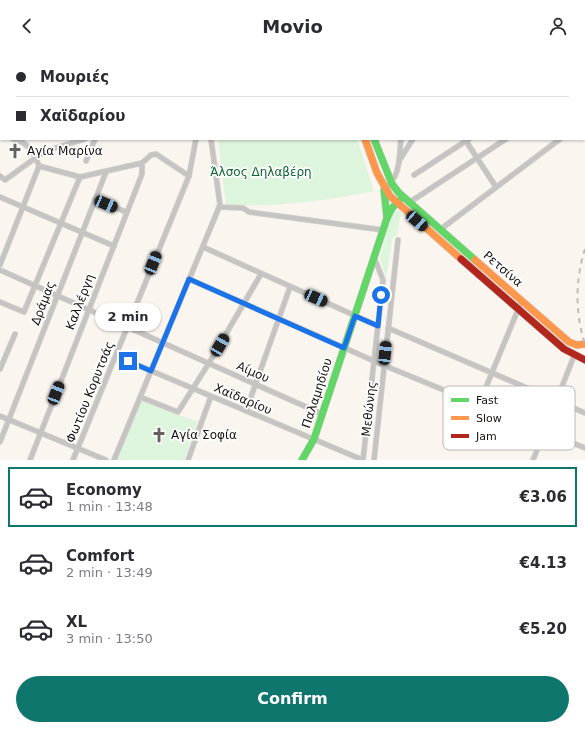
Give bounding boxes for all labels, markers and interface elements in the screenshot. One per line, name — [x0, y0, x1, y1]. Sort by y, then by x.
icon: back — [16, 15, 38, 37]
icon: person — [547, 15, 569, 37]
text: Movio — [262, 16, 323, 37]
text: Μουριές — [40, 68, 109, 86]
text: Χαϊδαρίου — [40, 107, 125, 125]
church icon: Αγία Μαρίνα — [6, 142, 24, 160]
place label: Αγία Μαρίνα — [27, 144, 103, 158]
park label: Άλσος Δηλαβέρη — [210, 165, 312, 179]
car — [93, 194, 119, 214]
car — [404, 209, 430, 233]
street label: Ρετσίνα — [481, 248, 525, 290]
car — [143, 250, 163, 276]
street label: Καλλέργη — [63, 272, 97, 332]
street label: Δράμας — [28, 279, 58, 327]
route start — [372, 286, 390, 304]
car — [303, 288, 329, 308]
callout: 2 min — [95, 303, 161, 331]
text: 2 min — [108, 309, 148, 324]
car — [209, 332, 231, 358]
street label: Φωτίου Κορυτσάς — [63, 339, 117, 445]
car — [378, 340, 392, 366]
route end — [119, 352, 137, 370]
street label: Παλαμηδίου — [299, 356, 335, 430]
street label: Αίμου — [235, 359, 272, 385]
car — [46, 380, 66, 406]
street label: Χαϊδαρίου — [212, 381, 274, 417]
street label: Μεθώνης — [359, 381, 379, 437]
legend — [443, 386, 575, 450]
text: Fast — [476, 394, 499, 407]
text: Slow — [476, 412, 502, 425]
church icon: Αγία Σοφία — [150, 426, 168, 444]
place label: Αγία Σοφία — [171, 428, 237, 442]
text: Jam — [475, 430, 497, 443]
icon: car — [18, 479, 54, 515]
text: Economy — [66, 481, 142, 499]
text: €3.06 — [520, 488, 567, 506]
text: 1 min · 13:48 — [66, 499, 153, 514]
icon: car — [18, 545, 54, 581]
text: Comfort — [66, 547, 134, 565]
text: €4.13 — [520, 554, 567, 572]
text: 2 min · 13:49 — [66, 565, 153, 580]
icon: car — [18, 611, 54, 647]
text: XL — [66, 613, 87, 631]
text: €5.20 — [520, 620, 567, 638]
text: 3 min · 13:50 — [66, 631, 153, 646]
button: Confirm — [16, 676, 569, 722]

